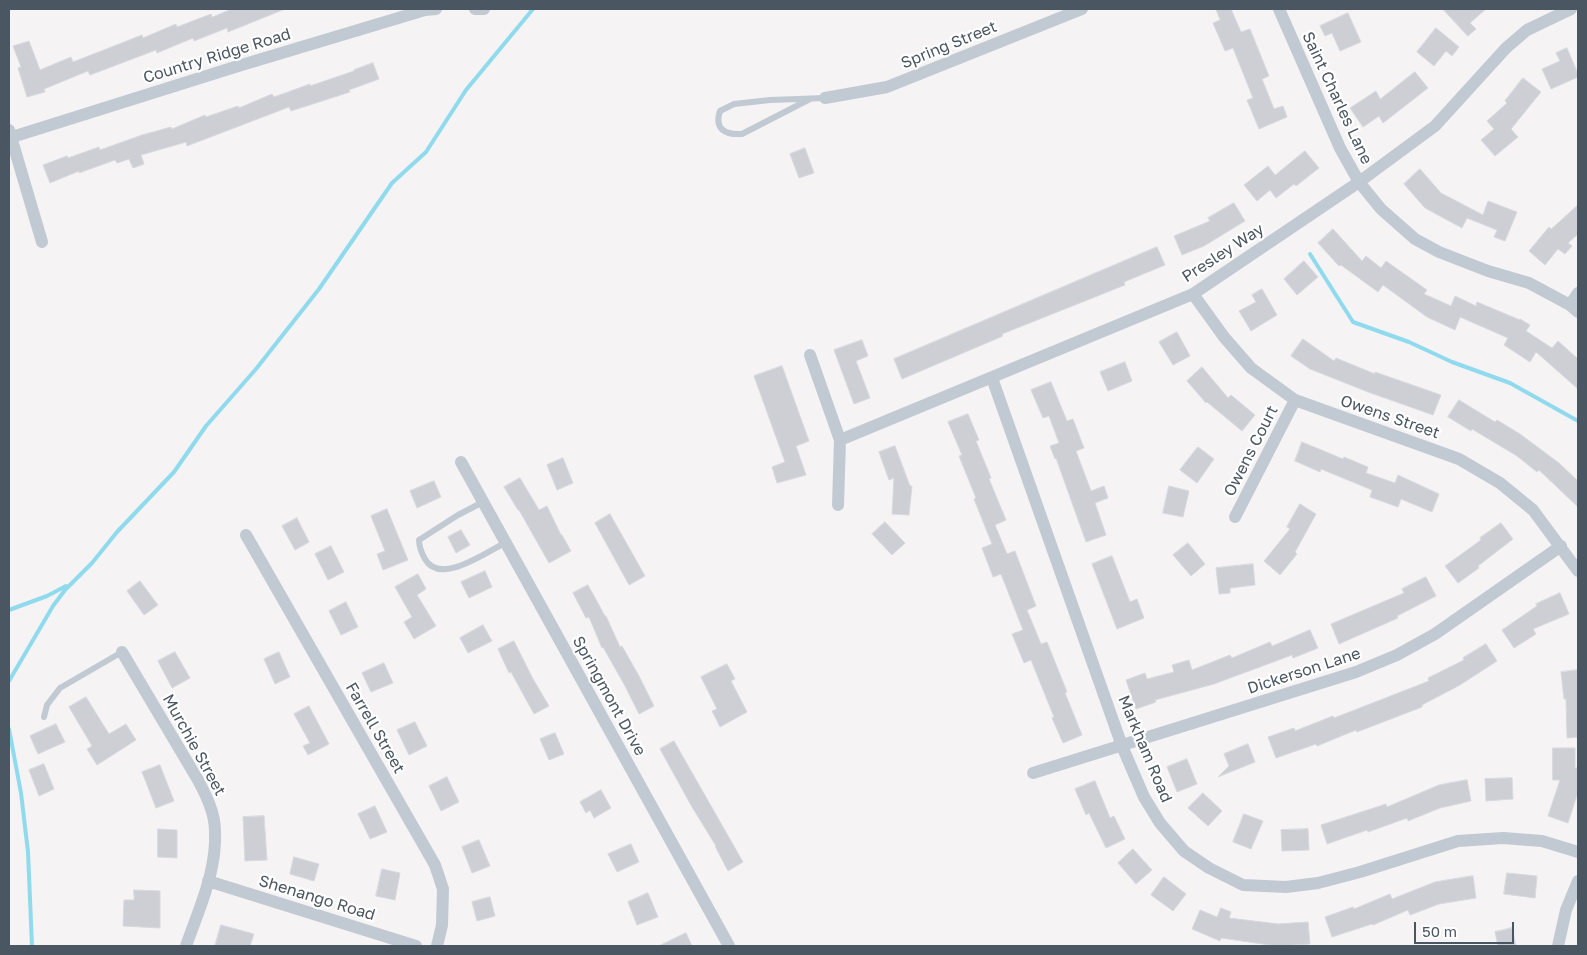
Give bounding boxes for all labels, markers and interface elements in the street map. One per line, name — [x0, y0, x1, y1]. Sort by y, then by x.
street label: Spring Street — [898, 17, 1000, 73]
street label: Country Ridge Road — [141, 24, 293, 88]
street label: Saint Charles Lane — [1298, 29, 1376, 167]
street label: Presley Way — [1179, 219, 1267, 287]
street label: Owens Street — [1338, 391, 1442, 443]
street label: Owens Court — [1220, 402, 1282, 500]
street label: Springmont Drive — [568, 633, 650, 759]
street label: Dickerson Lane — [1245, 644, 1363, 698]
street label: Farrell Street — [341, 679, 409, 777]
street label: Murchie Street — [158, 691, 230, 799]
street label: Markham Road — [1114, 693, 1176, 805]
street label: Shenango Road — [256, 871, 378, 925]
scale bar — [1417, 912, 1517, 944]
text: 50 m — [1422, 922, 1457, 940]

